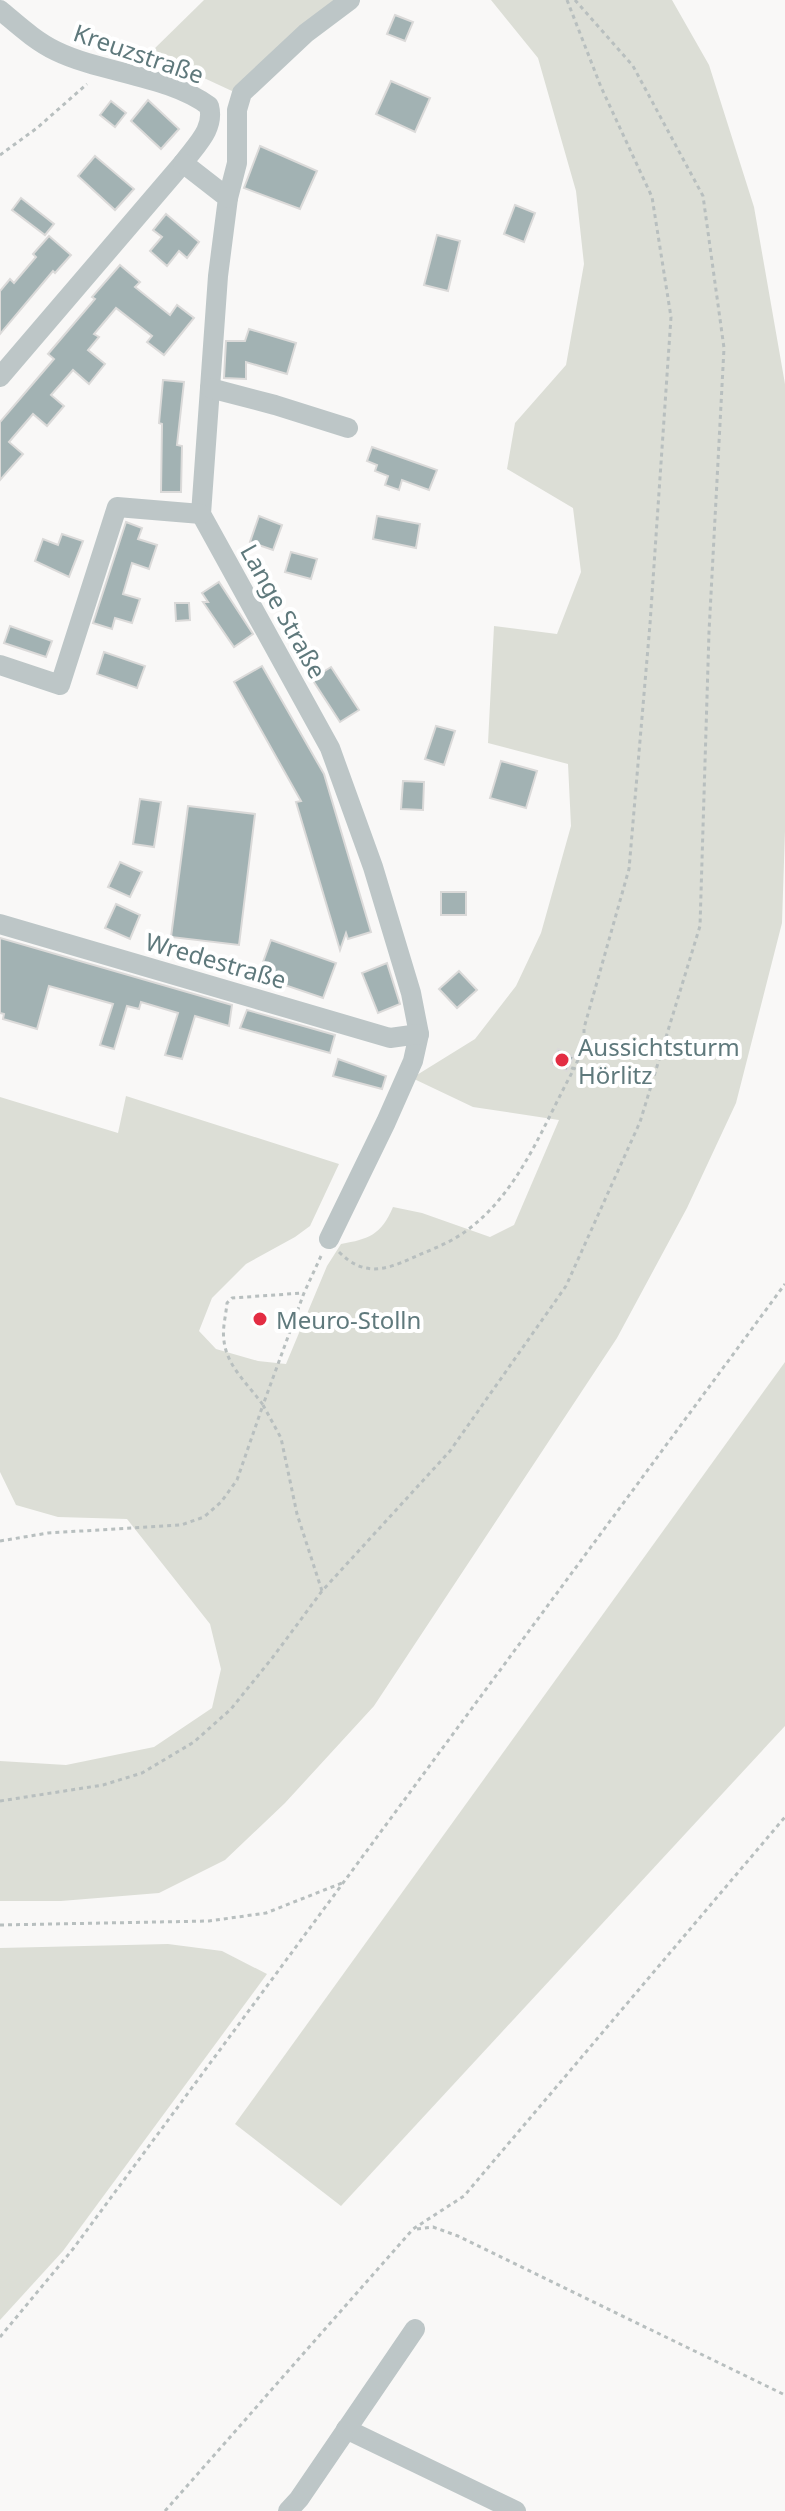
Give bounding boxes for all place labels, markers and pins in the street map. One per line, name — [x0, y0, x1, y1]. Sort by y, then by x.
place label: Aussichtsturm Hörlitz — [578, 1030, 740, 1091]
marker: Aussichtsturm Hörlitz — [553, 1051, 571, 1069]
place label: Meuro-Stolln — [276, 1303, 421, 1336]
marker: Meuro-Stolln — [251, 1310, 269, 1328]

